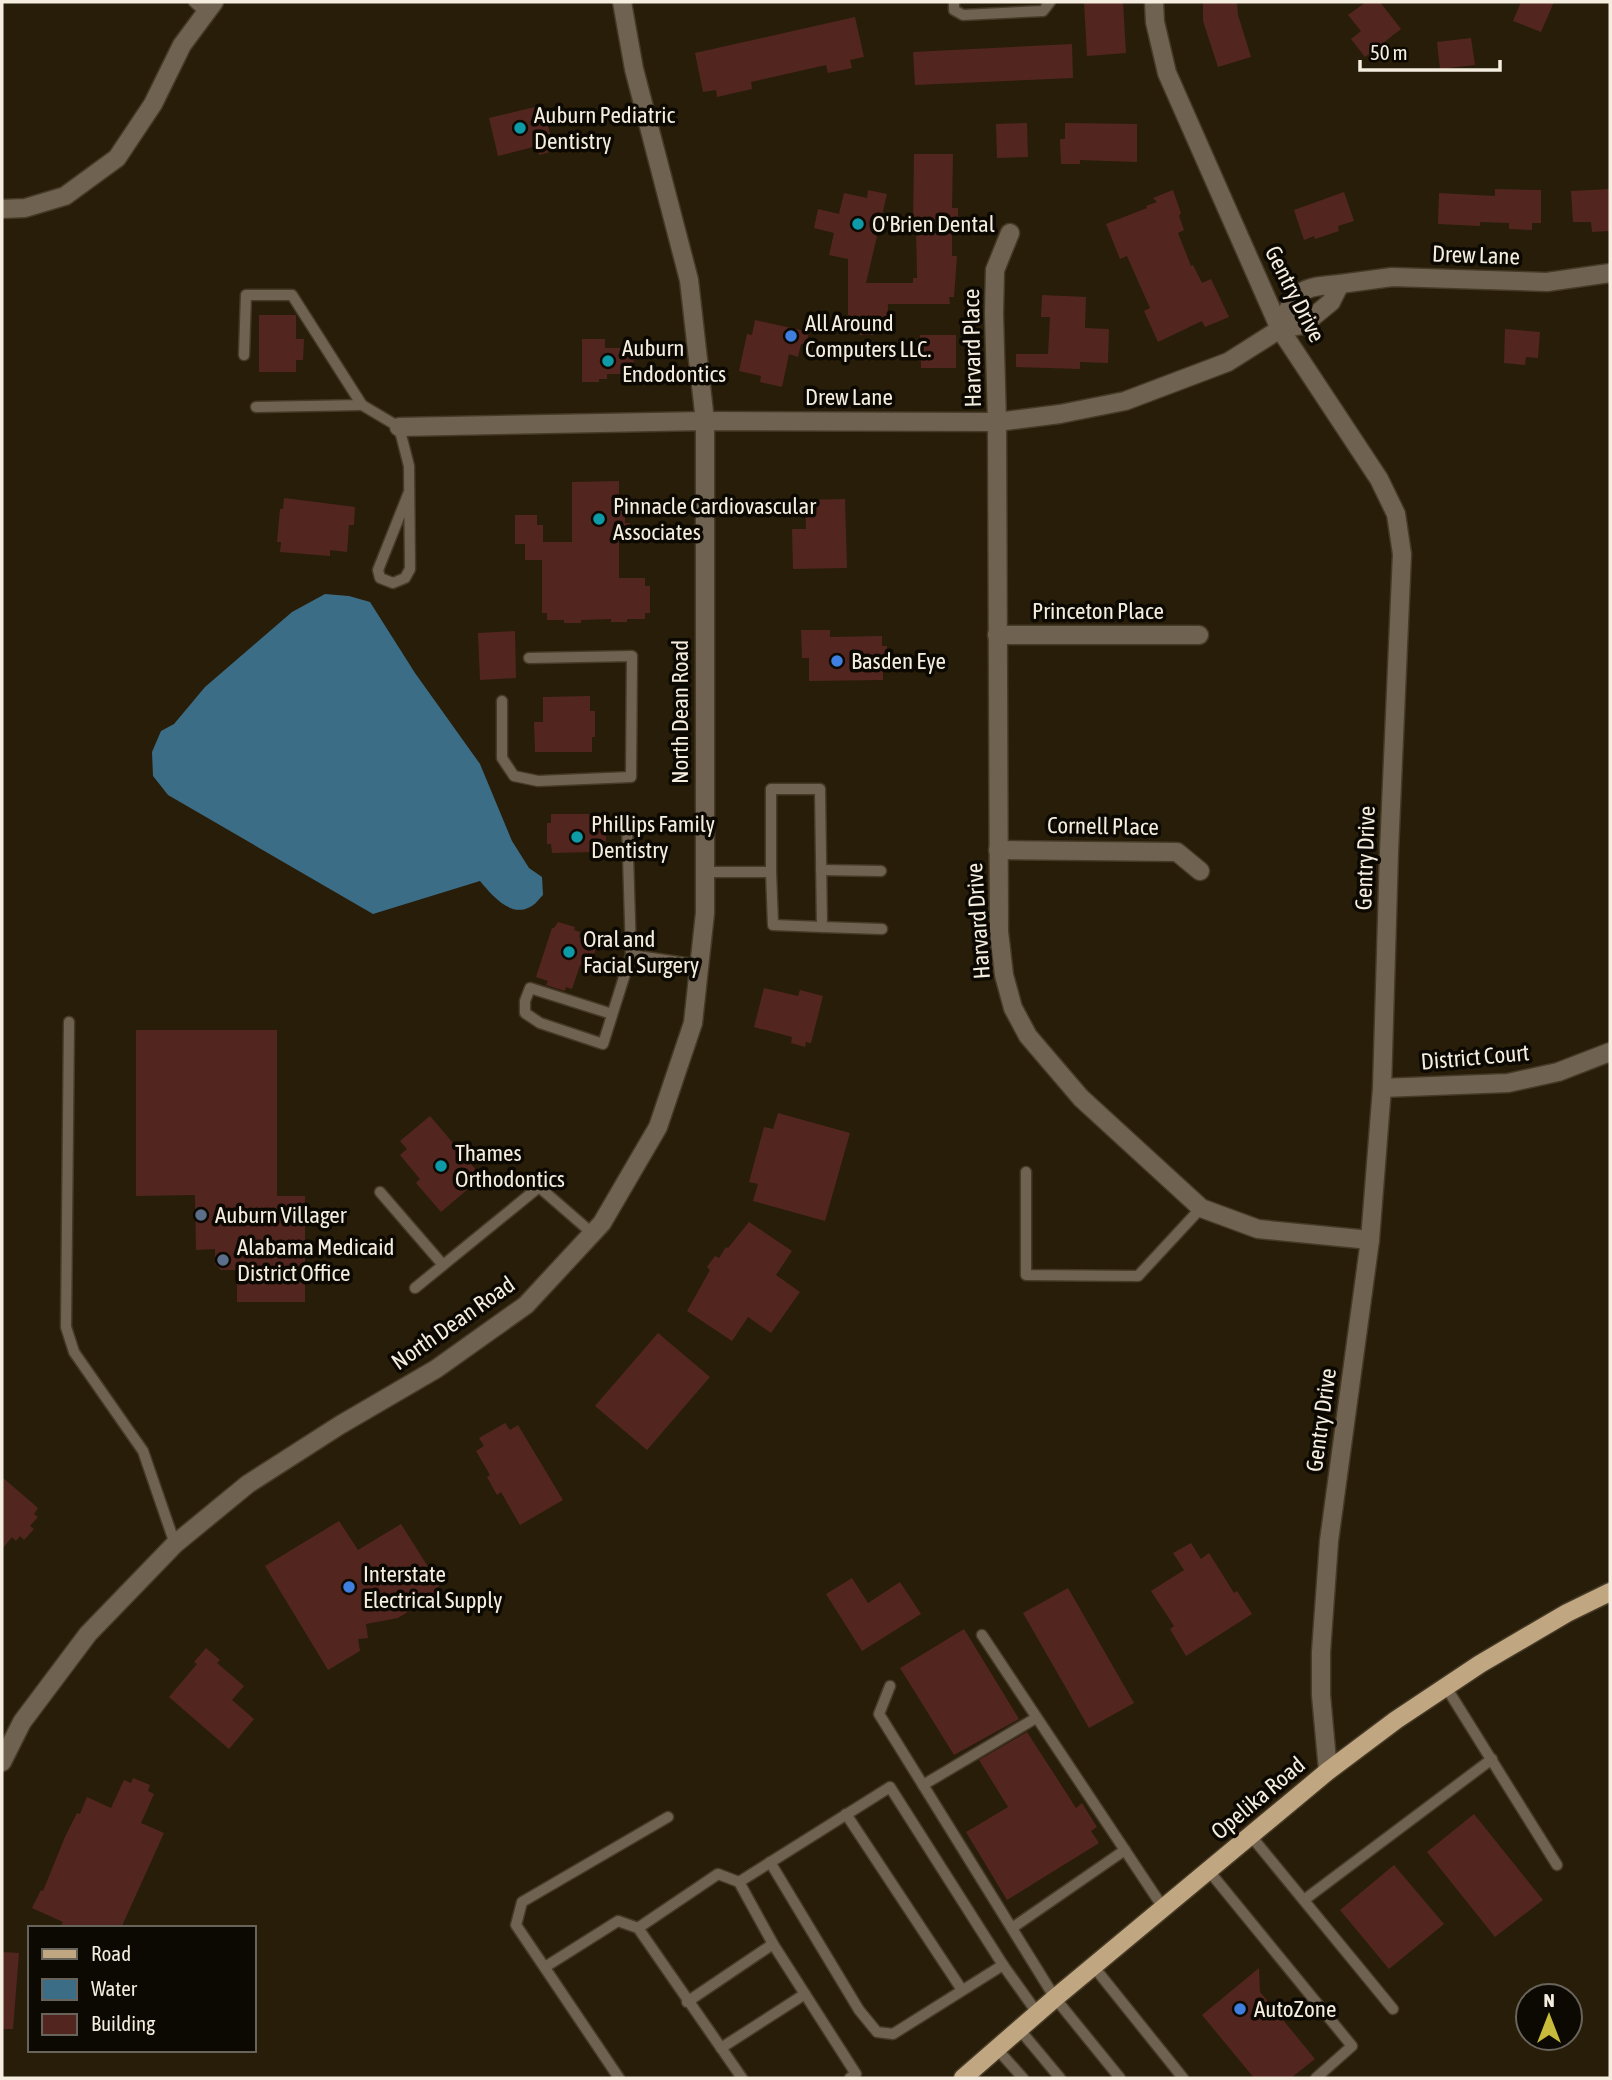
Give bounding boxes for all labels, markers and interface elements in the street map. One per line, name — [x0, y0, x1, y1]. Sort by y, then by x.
scale bar — [1360, 28, 1500, 72]
text: 50 m — [1370, 40, 1408, 64]
place label: Auburn Pediatric Dentistry — [534, 102, 675, 154]
marker: Auburn Pediatric Dentistry — [512, 120, 528, 136]
place label: O'Brien Dental — [872, 211, 995, 237]
marker: O'Brien Dental — [850, 216, 866, 232]
street label: Drew Lane — [1432, 240, 1520, 270]
street label: Gentry Drive — [1260, 242, 1330, 346]
street label: Harvard Place — [958, 288, 986, 408]
place label: All Around Computers LLC. — [805, 310, 931, 362]
marker: All Around Computers LLC. — [783, 328, 799, 344]
place label: Auburn Endodontics — [622, 335, 726, 387]
marker: Auburn Endodontics — [600, 353, 616, 369]
street label: Drew Lane — [805, 384, 893, 410]
place label: Pinnacle Cardiovascular Associates — [613, 493, 817, 545]
marker: Pinnacle Cardiovascular Associates — [591, 511, 607, 527]
street label: Princeton Place — [1032, 598, 1164, 624]
street label: North Dean Road — [667, 640, 693, 784]
place label: Basden Eye — [851, 648, 946, 674]
marker: Basden Eye — [829, 653, 845, 669]
street label: Gentry Drive — [1350, 805, 1380, 911]
place label: Phillips Family Dentistry — [591, 811, 715, 863]
street label: Cornell Place — [1047, 812, 1159, 840]
marker: Phillips Family Dentistry — [569, 829, 585, 845]
street label: Harvard Drive — [961, 862, 995, 980]
place label: Oral and Facial Surgery — [583, 926, 699, 978]
marker: Oral and Facial Surgery — [561, 944, 577, 960]
street label: District Court — [1420, 1039, 1530, 1075]
place label: Thames Orthodontics — [455, 1140, 565, 1192]
marker: Thames Orthodontics — [433, 1158, 449, 1174]
place label: Auburn Villager — [215, 1202, 348, 1228]
marker: Auburn Villager — [193, 1207, 209, 1223]
place label: Alabama Medicaid District Office — [237, 1234, 394, 1286]
marker: Alabama Medicaid District Office — [215, 1252, 231, 1268]
street label: North Dean Road — [387, 1271, 519, 1375]
street label: Gentry Drive — [1301, 1366, 1341, 1474]
place label: Interstate Electrical Supply — [363, 1561, 503, 1613]
marker: Interstate Electrical Supply — [341, 1579, 357, 1595]
street label: Opelika Road — [1206, 1751, 1310, 1845]
legend — [28, 1926, 256, 2052]
text: Road — [91, 1941, 131, 1965]
text: Water — [91, 1976, 138, 2000]
north arrow — [1514, 1982, 1584, 2052]
text: N — [1543, 1989, 1555, 2011]
place label: AutoZone — [1254, 1996, 1336, 2022]
marker: AutoZone — [1232, 2001, 1248, 2017]
text: Building — [91, 2011, 155, 2035]

